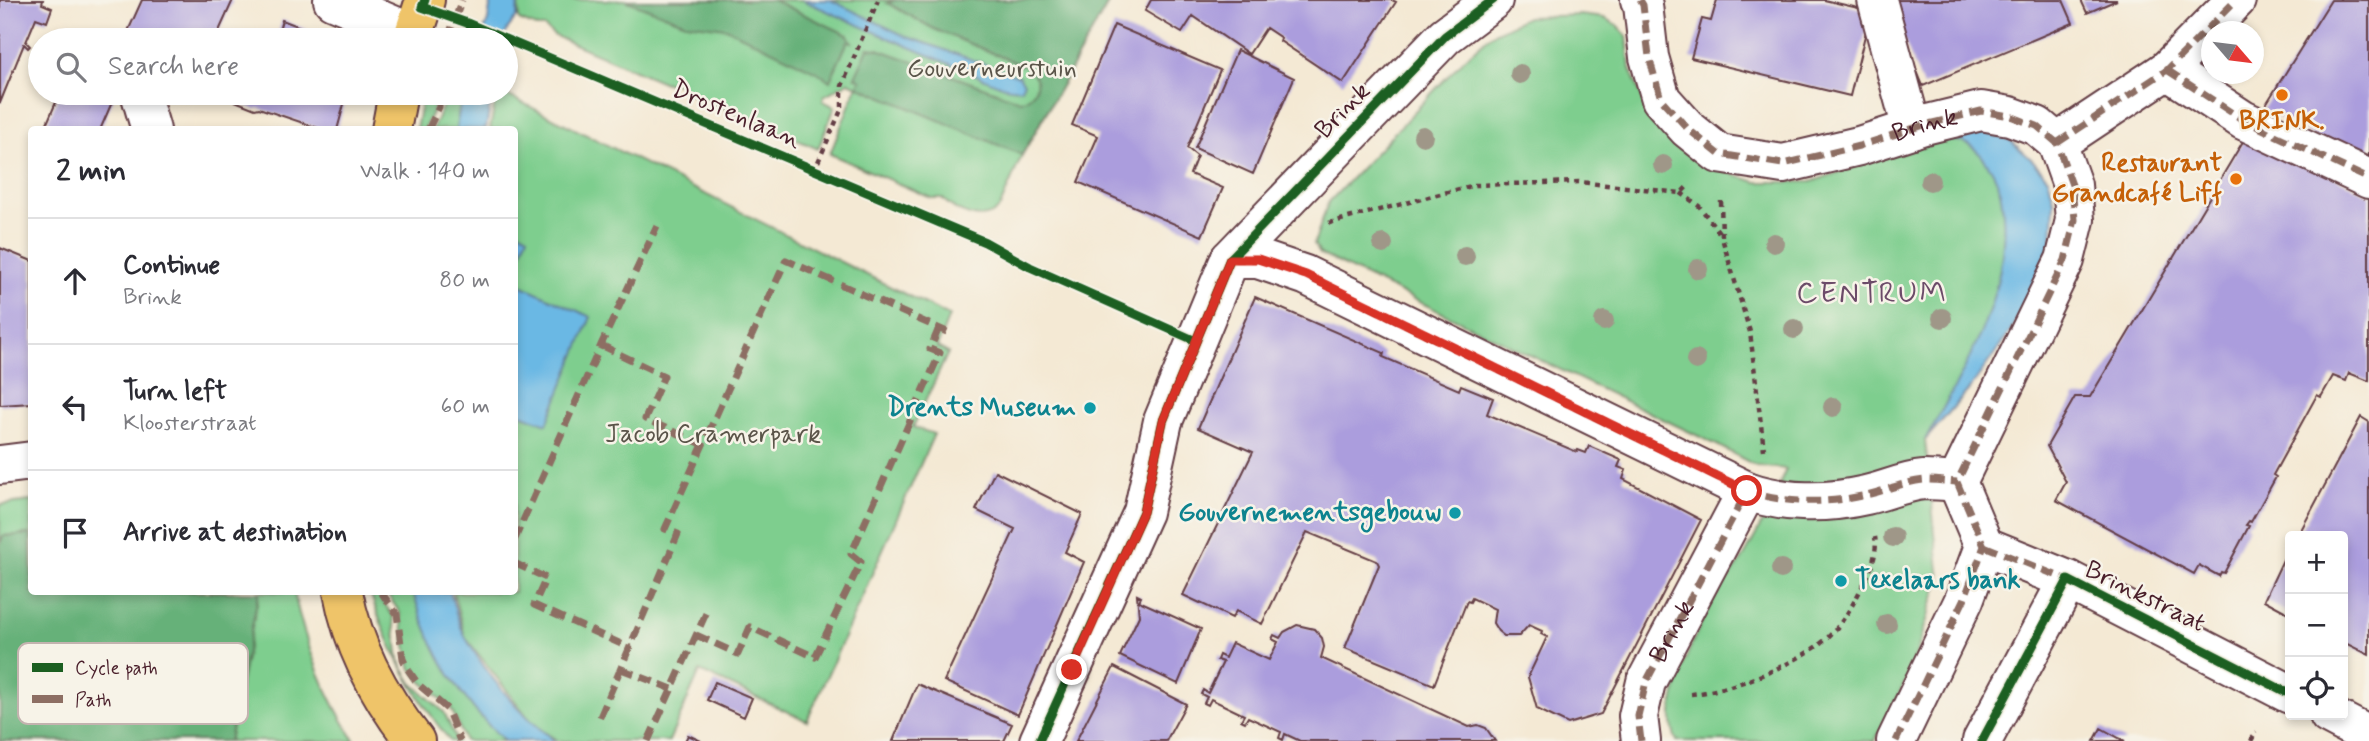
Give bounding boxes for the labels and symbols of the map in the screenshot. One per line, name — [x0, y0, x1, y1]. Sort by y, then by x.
north arrow — [2201, 21, 2264, 84]
park label: Gouverneurstuin — [907, 52, 1077, 86]
street label: Drostenlaan — [666, 73, 806, 157]
street label: Brink — [1308, 75, 1378, 147]
marker: BRINK. — [2274, 87, 2290, 103]
street label: Brink — [1888, 100, 1961, 151]
place label: BRINK. — [2239, 105, 2325, 139]
place label: Restaurant Grandcafé Liff — [2052, 147, 2222, 211]
marker: Restaurant Grandcafé Liff — [2228, 171, 2244, 187]
district label: CENTRUM — [1796, 274, 1948, 313]
place label: Drents Museum — [887, 391, 1076, 425]
marker: Drents Museum — [1082, 400, 1098, 416]
park label: Jacob Cramerpark — [605, 418, 821, 452]
route start — [1731, 475, 1762, 506]
place label: Gouvernementsgebouw — [1178, 496, 1441, 533]
marker: Gouvernementsgebouw — [1447, 505, 1463, 521]
street label: Brinkstraat — [2079, 553, 2211, 641]
place label: Texelaars bank — [1855, 564, 2021, 598]
marker: Texelaars bank — [1833, 573, 1849, 589]
street label: Brink — [1642, 594, 1703, 669]
legend — [18, 643, 248, 724]
route end — [1056, 654, 1087, 685]
text: Cycle path — [75, 656, 158, 681]
text: Path — [75, 688, 112, 713]

